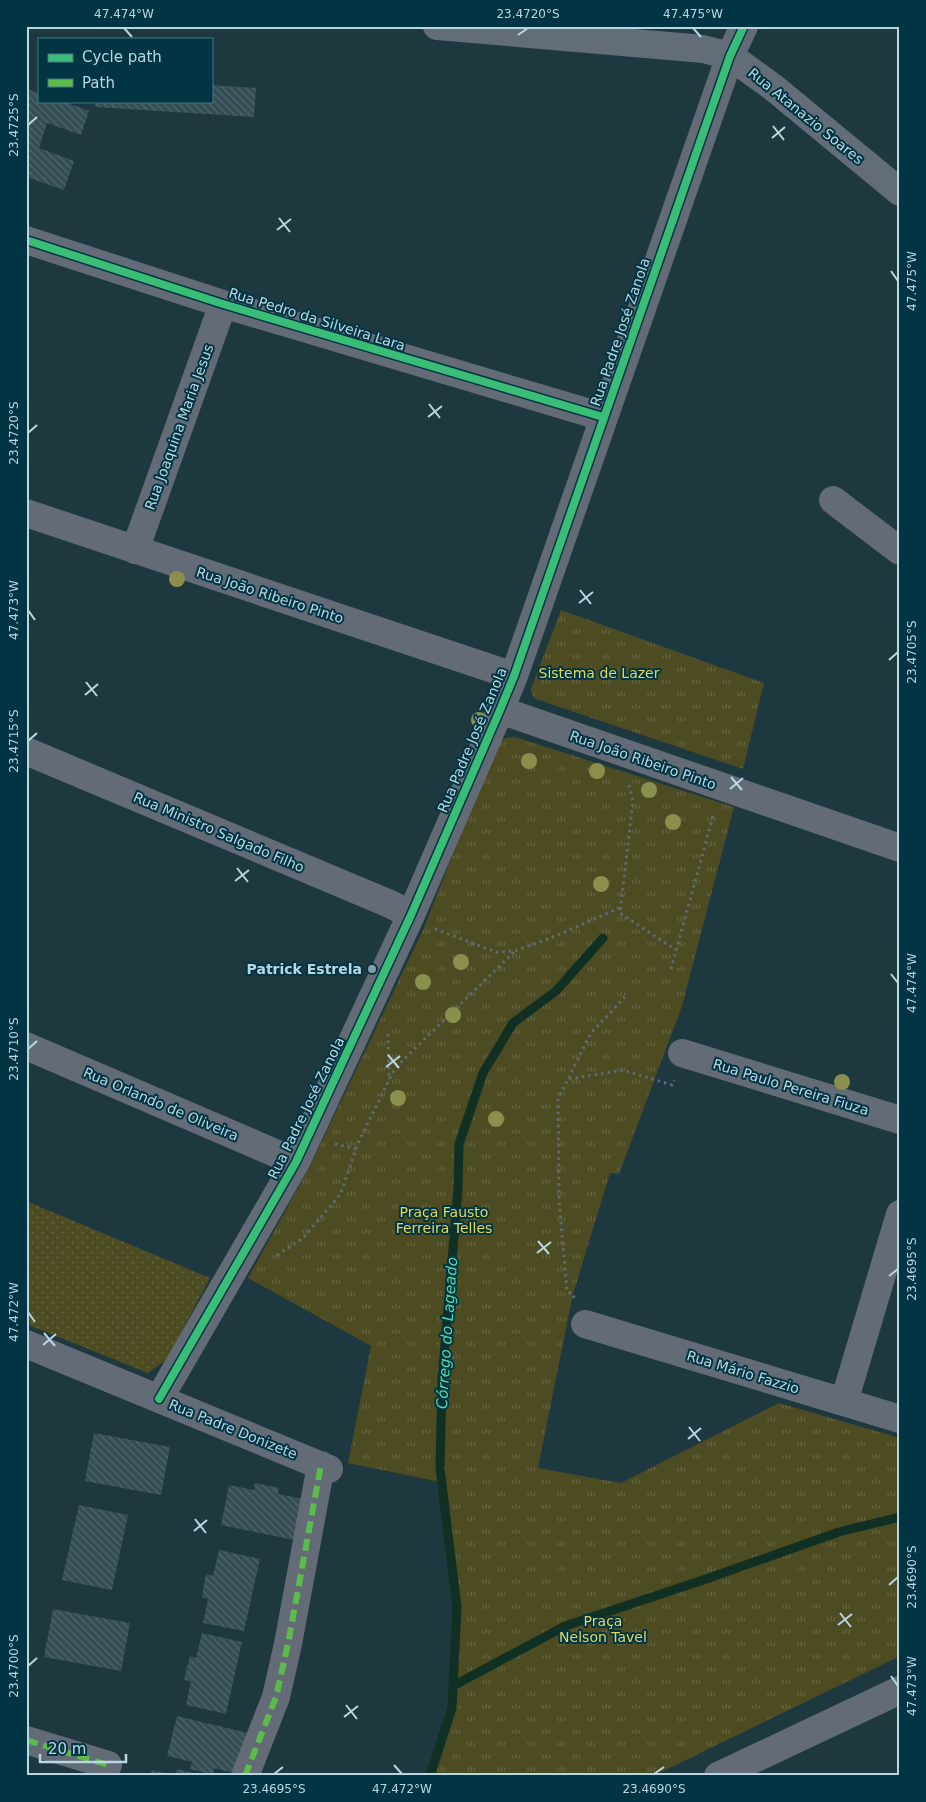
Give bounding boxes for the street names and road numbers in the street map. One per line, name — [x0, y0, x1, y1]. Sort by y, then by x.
street label: Rua Atanazio Soares — [745, 65, 867, 167]
street label: Rua Padre José Zanola — [587, 256, 653, 408]
street label: Rua Pedro da Silveira Lara — [227, 284, 407, 354]
street label: Rua Joaquina Maria Jesus — [141, 342, 217, 512]
street label: Rua João Ribeiro Pinto — [194, 564, 346, 626]
street label: Rua Padre José Zanola — [434, 665, 510, 815]
street label: Rua João Ribeiro Pinto — [568, 727, 718, 793]
street label: Rua Ministro Salgado Filho — [131, 789, 307, 875]
street label: Rua Padre José Zanola — [265, 1034, 347, 1182]
street label: Rua Paulo Pereira Fiuza — [711, 1056, 871, 1118]
street label: Rua Orlando de Oliveira — [81, 1064, 241, 1144]
street label: Rua Mário Fazzio — [685, 1347, 801, 1397]
street label: Rua Padre Donizete — [167, 1396, 299, 1462]

